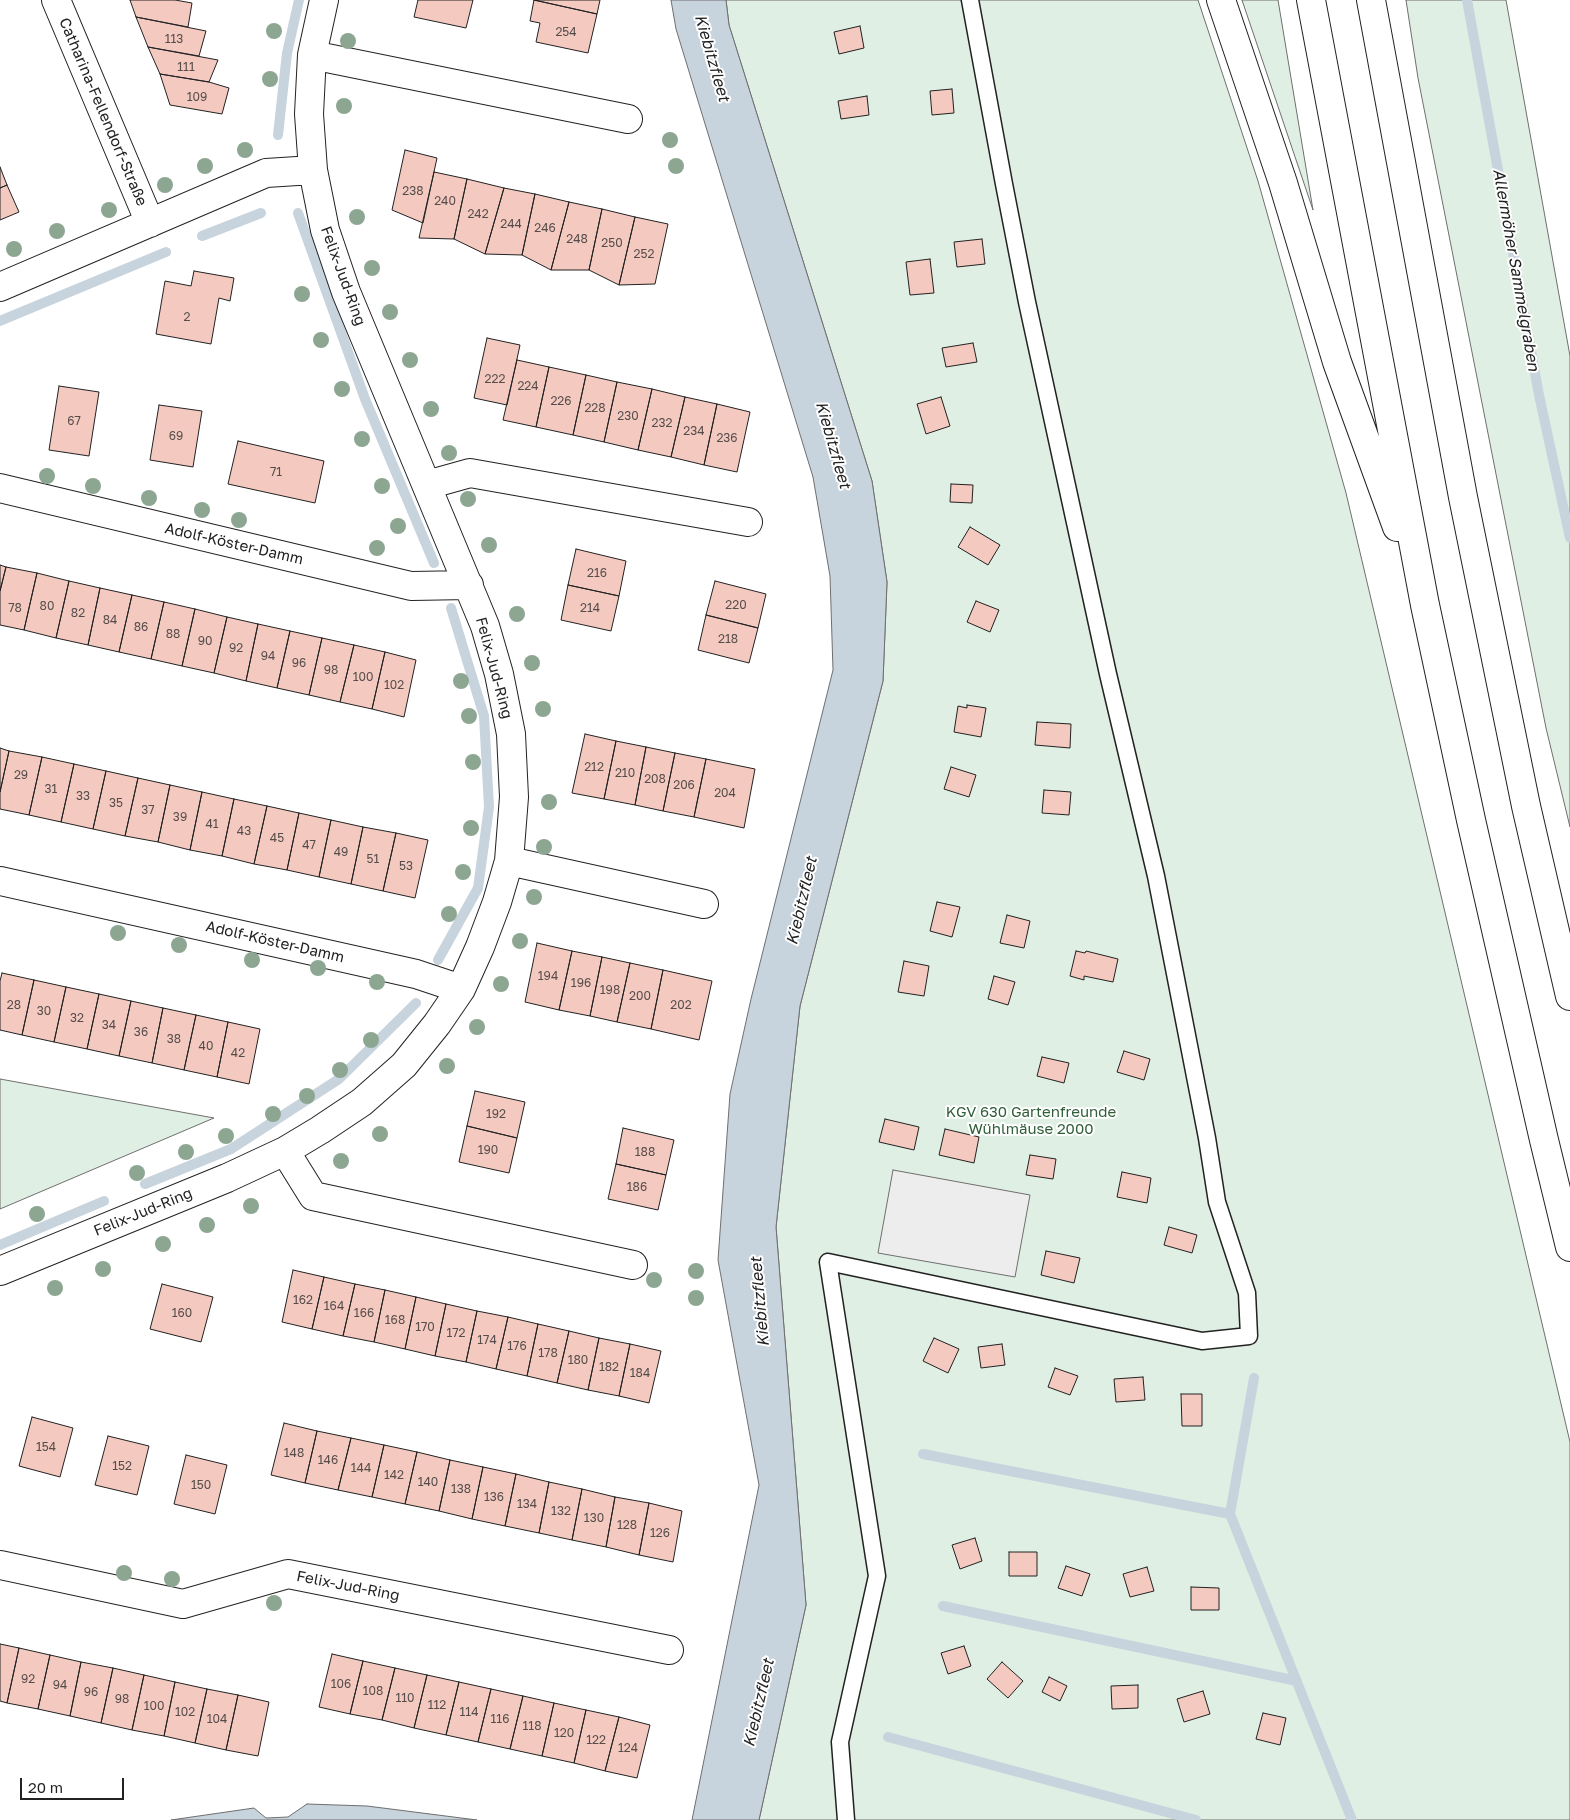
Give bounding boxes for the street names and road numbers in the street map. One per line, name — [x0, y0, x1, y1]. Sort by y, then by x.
street label: Catharina-Fellendorf-Straße — [55, 15, 151, 209]
street label: Felix-Jud-Ring — [317, 224, 369, 328]
street label: Adolf-Köster-Damm — [163, 519, 305, 569]
street label: Felix-Jud-Ring — [472, 615, 516, 721]
street label: Adolf-Köster-Damm — [204, 917, 346, 967]
street label: Felix-Jud-Ring — [91, 1184, 195, 1240]
street label: Felix-Jud-Ring — [295, 1567, 401, 1605]

